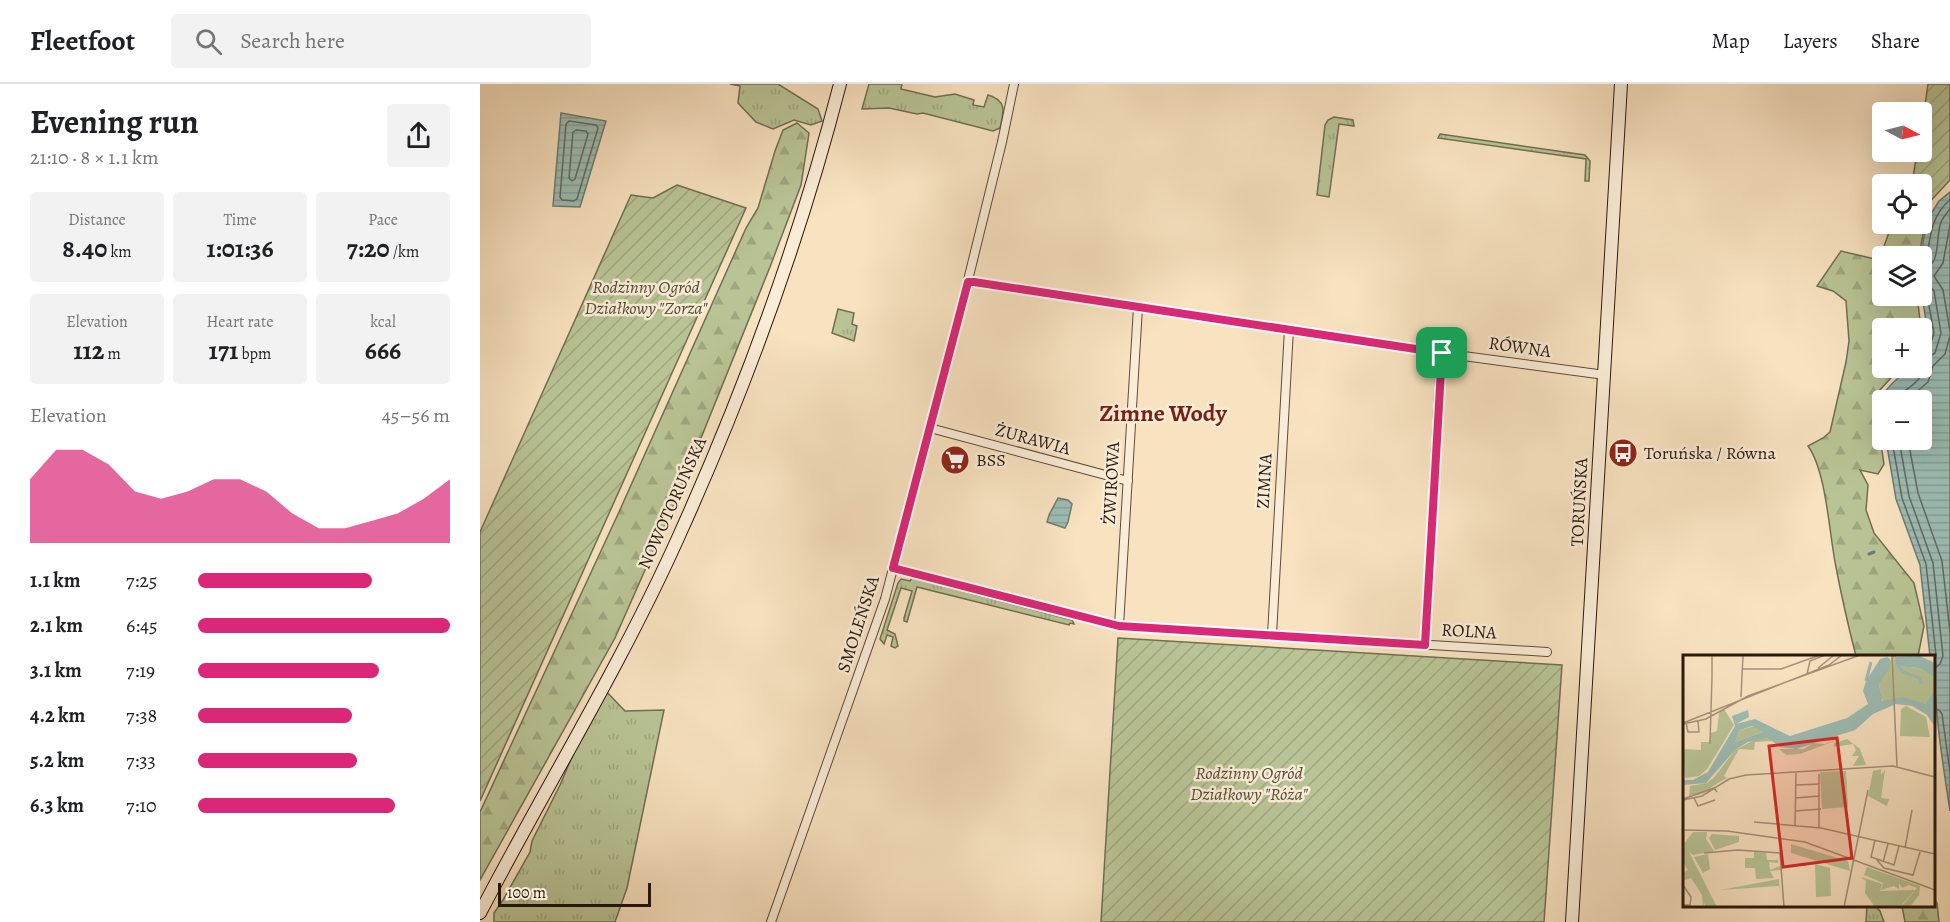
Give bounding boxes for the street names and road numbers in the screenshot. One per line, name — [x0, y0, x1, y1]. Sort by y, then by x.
street label: RÓWNA — [1487, 331, 1553, 363]
street label: ŻURAWIA — [993, 417, 1074, 461]
street label: NOWOTORUŃSKA — [632, 433, 712, 573]
street label: ŻWIROWA — [1097, 441, 1125, 525]
street label: ZIMNA — [1251, 452, 1277, 509]
street label: TORUŃSKA — [1565, 456, 1593, 547]
street label: SMOLEŃSKA — [831, 572, 885, 675]
street label: ROLNA — [1441, 618, 1498, 644]

